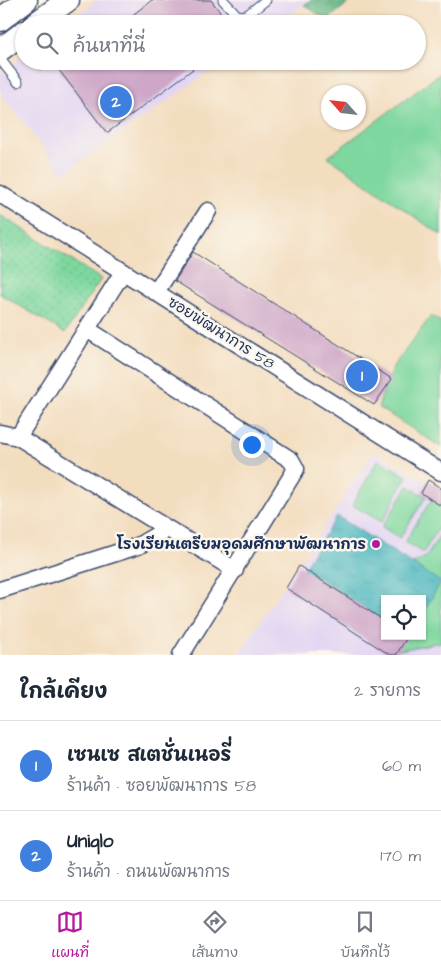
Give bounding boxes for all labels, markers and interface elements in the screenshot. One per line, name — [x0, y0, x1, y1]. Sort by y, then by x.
search box — [15, 15, 426, 70]
icon: search — [33, 29, 61, 57]
text: ค้นหาที่นี่ — [73, 33, 145, 60]
pin: 2 — [100, 83, 132, 121]
north arrow — [321, 85, 366, 130]
street label: ซอยพัฒนาการ 58 — [164, 292, 279, 374]
pin: 1 — [346, 357, 378, 395]
your location — [239, 432, 265, 458]
place label: โรงเรียนเตรียมอุดมศึกษาพัฒนาการ — [116, 534, 366, 555]
marker: โรงเรียนเตรียมอุดมศึกษาพัฒนาการ — [370, 538, 382, 550]
map controls — [381, 595, 426, 640]
button: locate — [381, 595, 426, 640]
text: ใกล้เคียง — [20, 677, 107, 706]
text: 2 รายการ — [354, 680, 421, 702]
text: เซนเซ สเตชั่นเนอรี่ — [67, 742, 231, 769]
text: 1 — [35, 755, 37, 777]
text: 60 m — [382, 755, 421, 777]
text: ร้านค้า · ซอยพัฒนาการ 58 — [67, 775, 256, 797]
text: Uniqlo — [67, 828, 113, 855]
text: 2 — [31, 845, 41, 867]
text: 170 m — [380, 845, 421, 867]
text: ร้านค้า · ถนนพัฒนาการ — [67, 861, 230, 883]
tab: แผนที่ — [51, 908, 89, 963]
tab: เส้นทาง — [192, 908, 238, 963]
tab: บันทึกไว้ — [341, 908, 390, 963]

